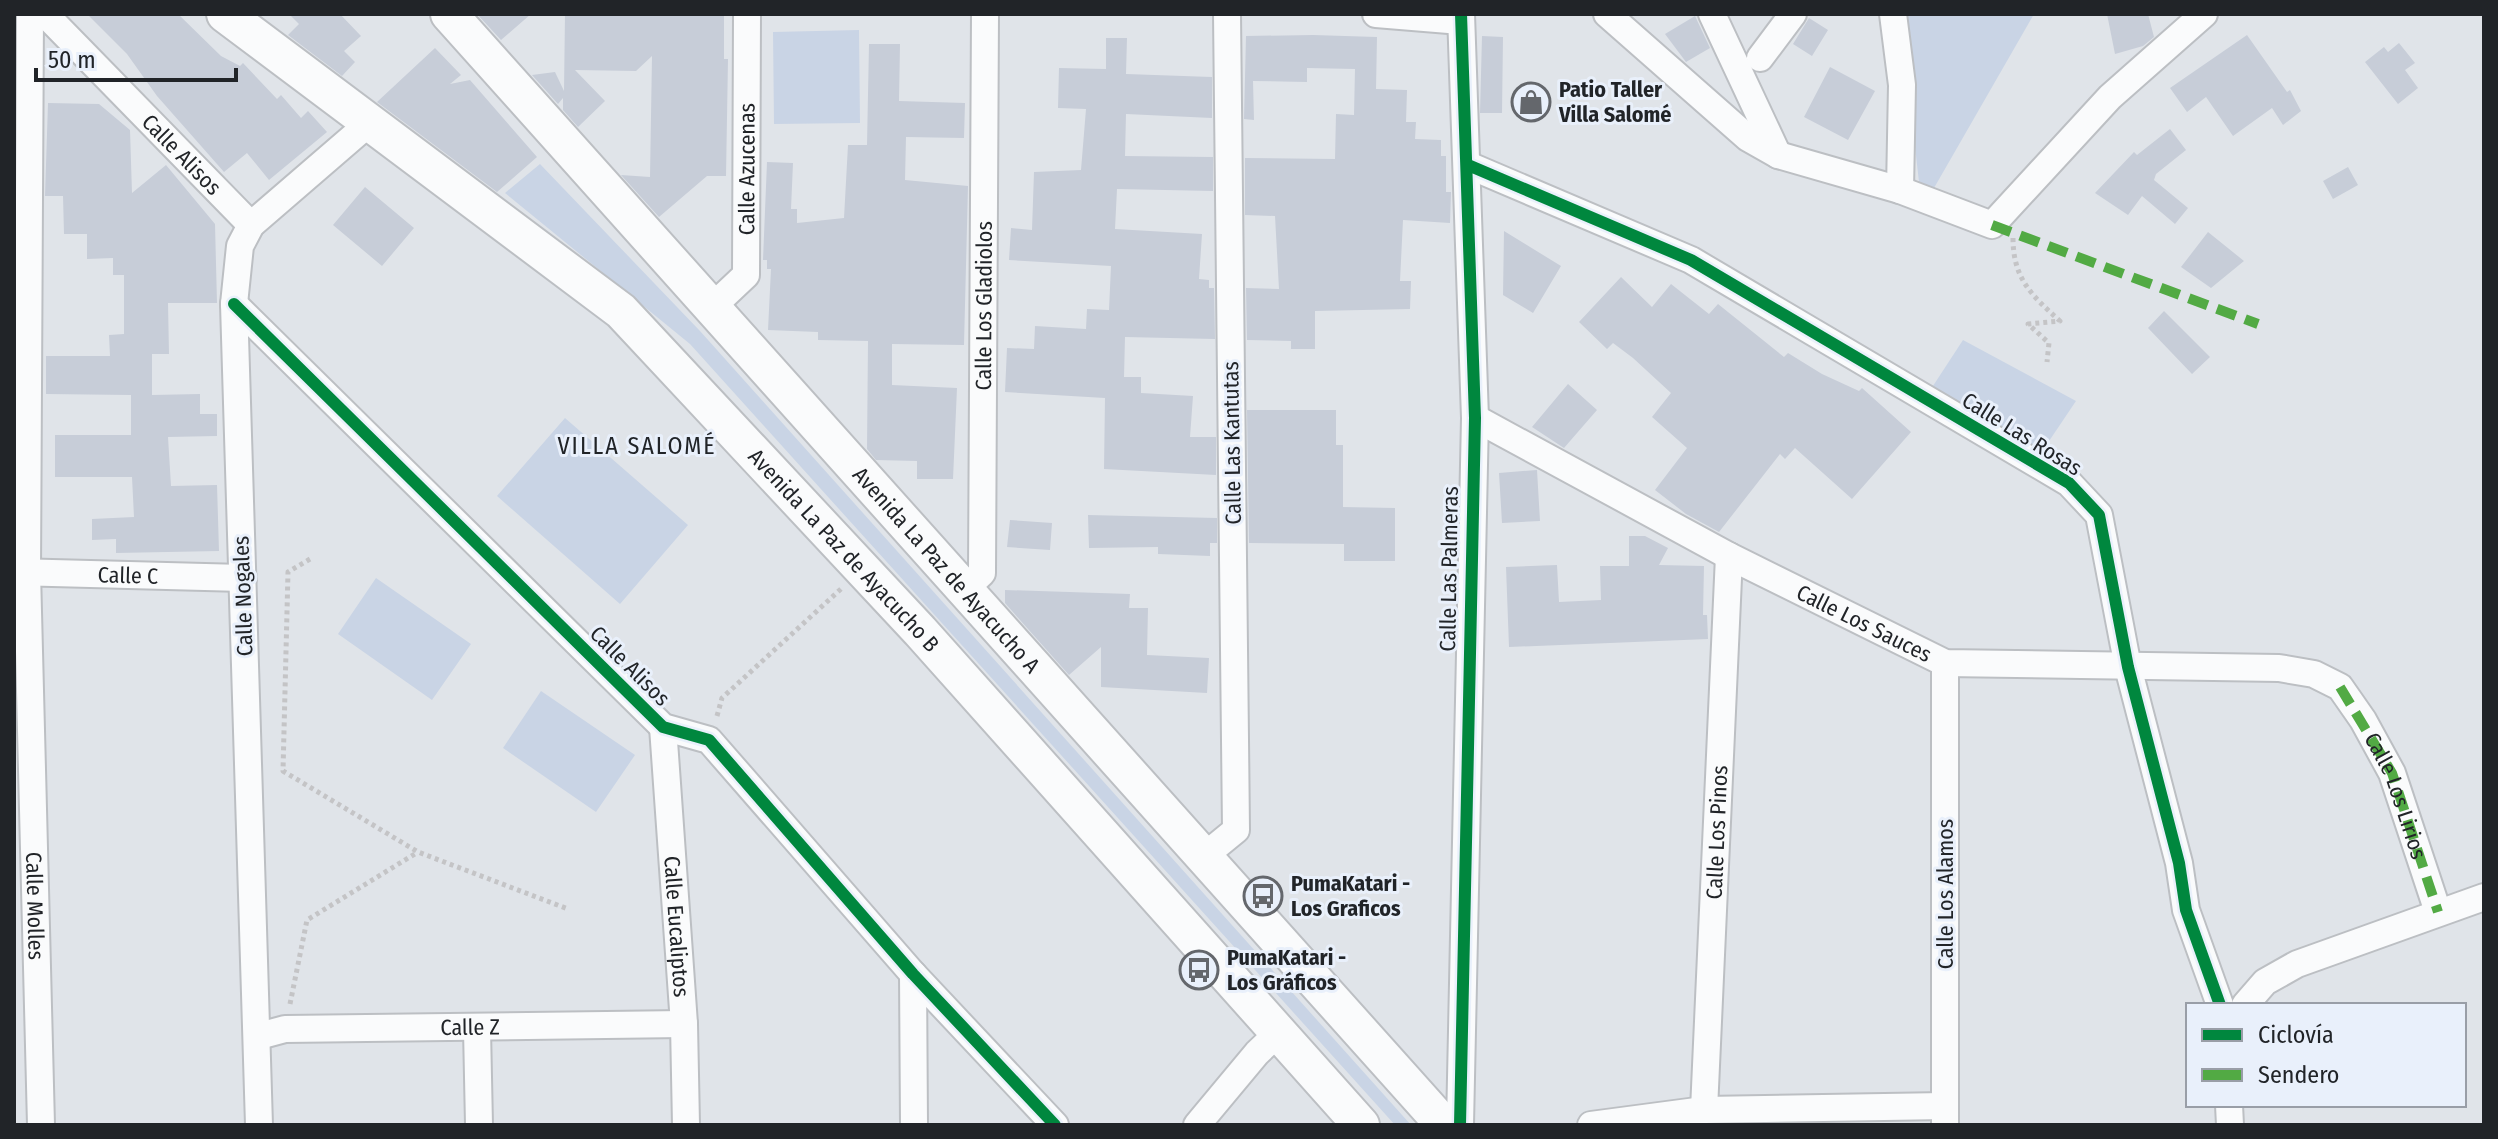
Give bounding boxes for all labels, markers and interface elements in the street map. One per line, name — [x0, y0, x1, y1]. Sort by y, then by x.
scale bar — [36, 32, 236, 82]
text: 50 m — [48, 46, 96, 74]
place label: Patio Taller Villa Salomé — [1558, 76, 1671, 128]
shop icon: Patio Taller Villa Salomé — [1510, 81, 1552, 123]
street label: Calle Azucenas — [733, 103, 760, 235]
street label: Calle Alisos — [136, 108, 227, 200]
street label: Calle Los Gladiolos — [969, 221, 997, 390]
street label: Calle Las Kantutas — [1217, 361, 1247, 525]
street label: Calle Las Rosas — [1957, 386, 2087, 482]
district label: VILLA SALOMÉ — [557, 431, 717, 460]
street label: Avenida La Paz de Ayacucho B — [743, 443, 945, 657]
street label: Avenida La Paz de Ayacucho A — [847, 461, 1046, 679]
street label: Calle Las Palmeras — [1434, 486, 1464, 652]
street label: Calle Nogales — [227, 535, 259, 657]
street label: Calle C — [97, 561, 158, 589]
street label: Calle Los Sauces — [1792, 578, 1936, 668]
street label: Calle Alisos — [584, 620, 676, 712]
street label: Calle Los Lirios — [2359, 728, 2433, 862]
street label: Calle Los Pinos — [1700, 765, 1733, 900]
street label: Calle Los Alamos — [1932, 819, 1959, 969]
street label: Calle Molles — [21, 851, 50, 960]
street label: Calle Eucaliptos — [659, 855, 696, 998]
place label: PumaKatari - Los Graficos — [1291, 870, 1410, 922]
bus stop icon: PumaKatari - Los Graficos — [1242, 875, 1284, 917]
place label: PumaKatari - Los Gráficos — [1227, 944, 1346, 996]
bus stop icon: PumaKatari - Los Gráficos — [1178, 949, 1220, 991]
legend — [2186, 1003, 2466, 1107]
street label: Calle Z — [440, 1013, 500, 1041]
text: Ciclovía — [2258, 1021, 2334, 1049]
text: Sendero — [2258, 1061, 2339, 1089]

